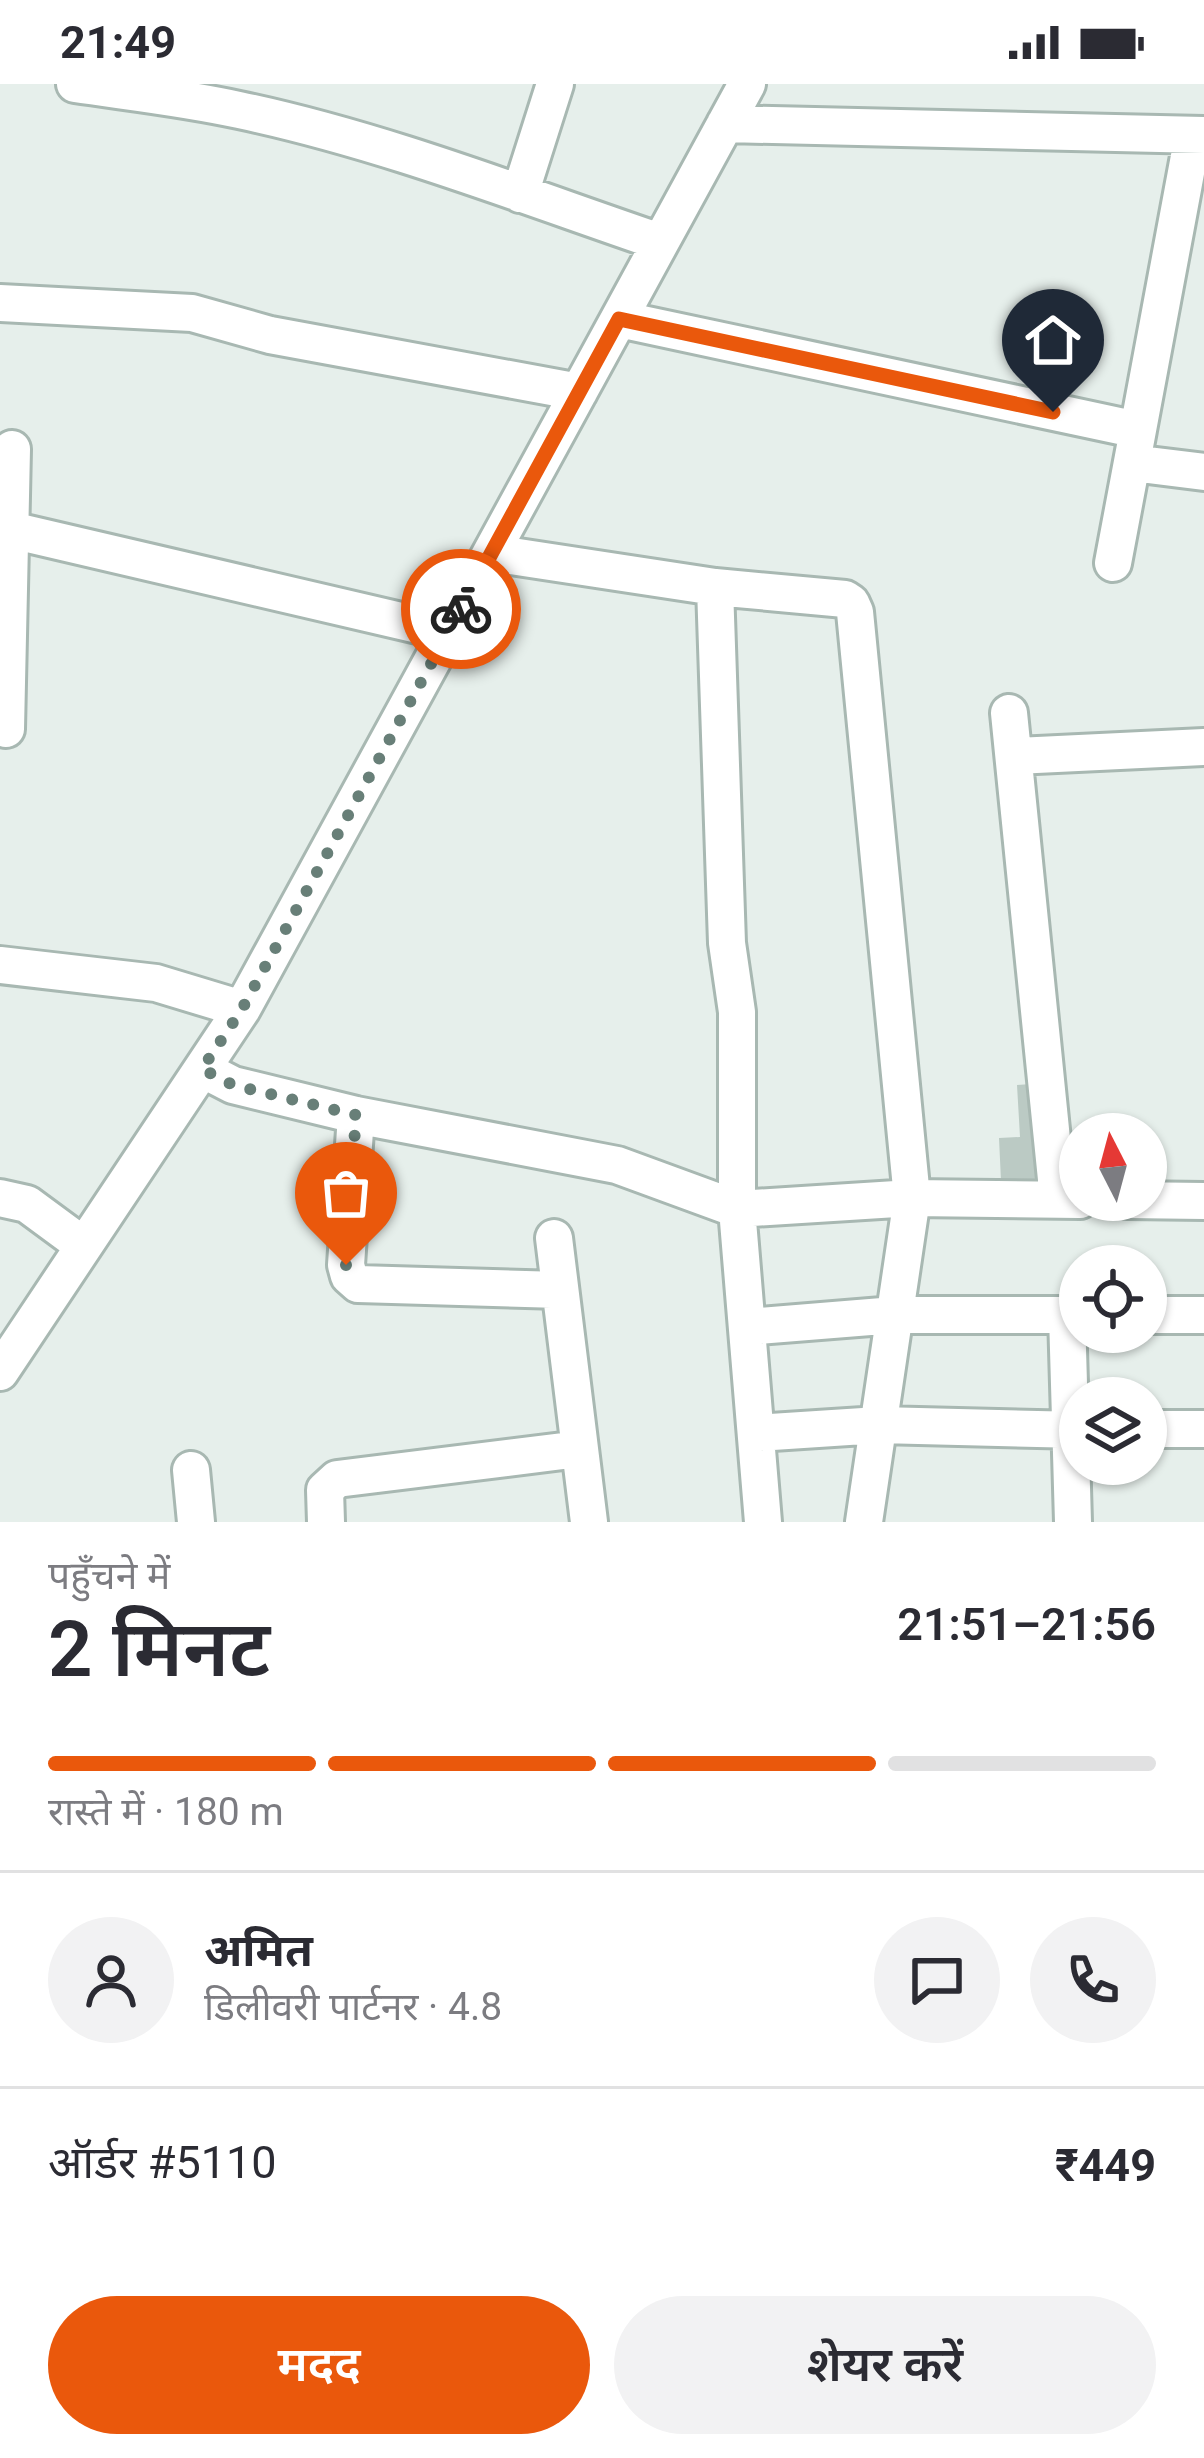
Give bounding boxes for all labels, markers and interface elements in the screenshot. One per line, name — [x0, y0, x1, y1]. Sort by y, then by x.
text: 21:49 — [60, 16, 176, 69]
pin — [1002, 289, 1104, 412]
icon: home — [1020, 307, 1086, 373]
courier — [401, 549, 521, 669]
icon: bike — [428, 576, 494, 642]
north arrow — [1059, 1113, 1167, 1221]
map controls — [1059, 1113, 1167, 1485]
pin — [295, 1142, 397, 1265]
icon: bag — [313, 1160, 379, 1226]
button: locate — [1059, 1245, 1167, 1353]
button: layers — [1059, 1377, 1167, 1485]
text: पहुँचने में — [48, 1553, 170, 1599]
text: 21:51–21:56 — [897, 1598, 1156, 1651]
text: 2 मिनट — [48, 1604, 270, 1695]
text: रास्ते में · 180 m — [48, 1789, 284, 1835]
button: person — [48, 1917, 174, 2043]
button: chat — [874, 1917, 1000, 2043]
button: phone — [1030, 1917, 1156, 2043]
text: अमित — [204, 1924, 313, 1977]
text: डिलीवरी पार्टनर · 4.8 — [204, 1984, 502, 2030]
text: ऑर्डर #5110 — [48, 2136, 277, 2189]
text: ₹449 — [1055, 2139, 1156, 2192]
button: मदद — [48, 2296, 590, 2434]
button: शेयर करें — [614, 2296, 1156, 2434]

